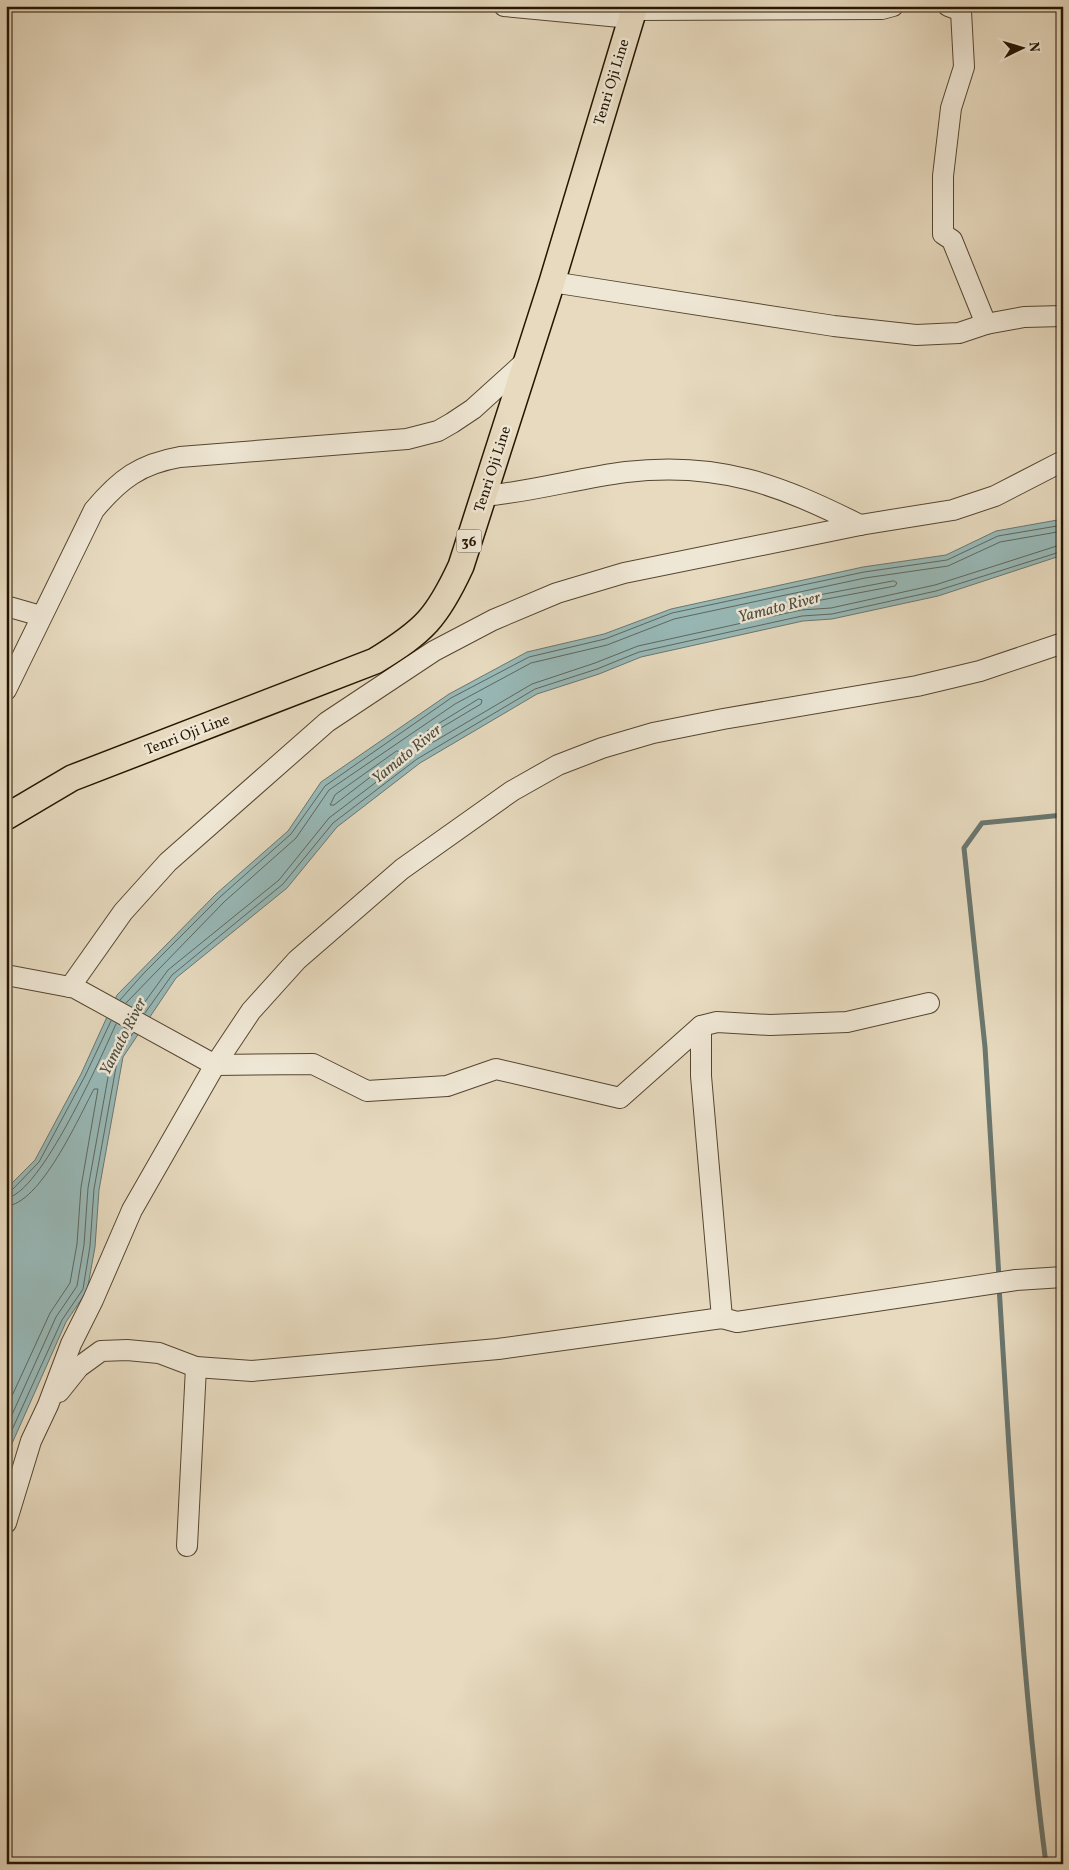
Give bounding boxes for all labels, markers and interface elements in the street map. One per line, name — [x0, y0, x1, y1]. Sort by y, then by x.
north arrow — [996, 22, 1046, 72]
street label: Tenri Oji Line — [589, 37, 636, 128]
text: N — [1024, 41, 1043, 53]
street label: Tenri Oji Line — [470, 424, 517, 515]
road number: 36 — [456, 530, 482, 552]
water label: Yamato River — [736, 587, 824, 629]
street label: Tenri Oji Line — [142, 710, 233, 761]
water label: Yamato River — [368, 719, 448, 790]
water label: Yamato River — [95, 994, 153, 1079]

